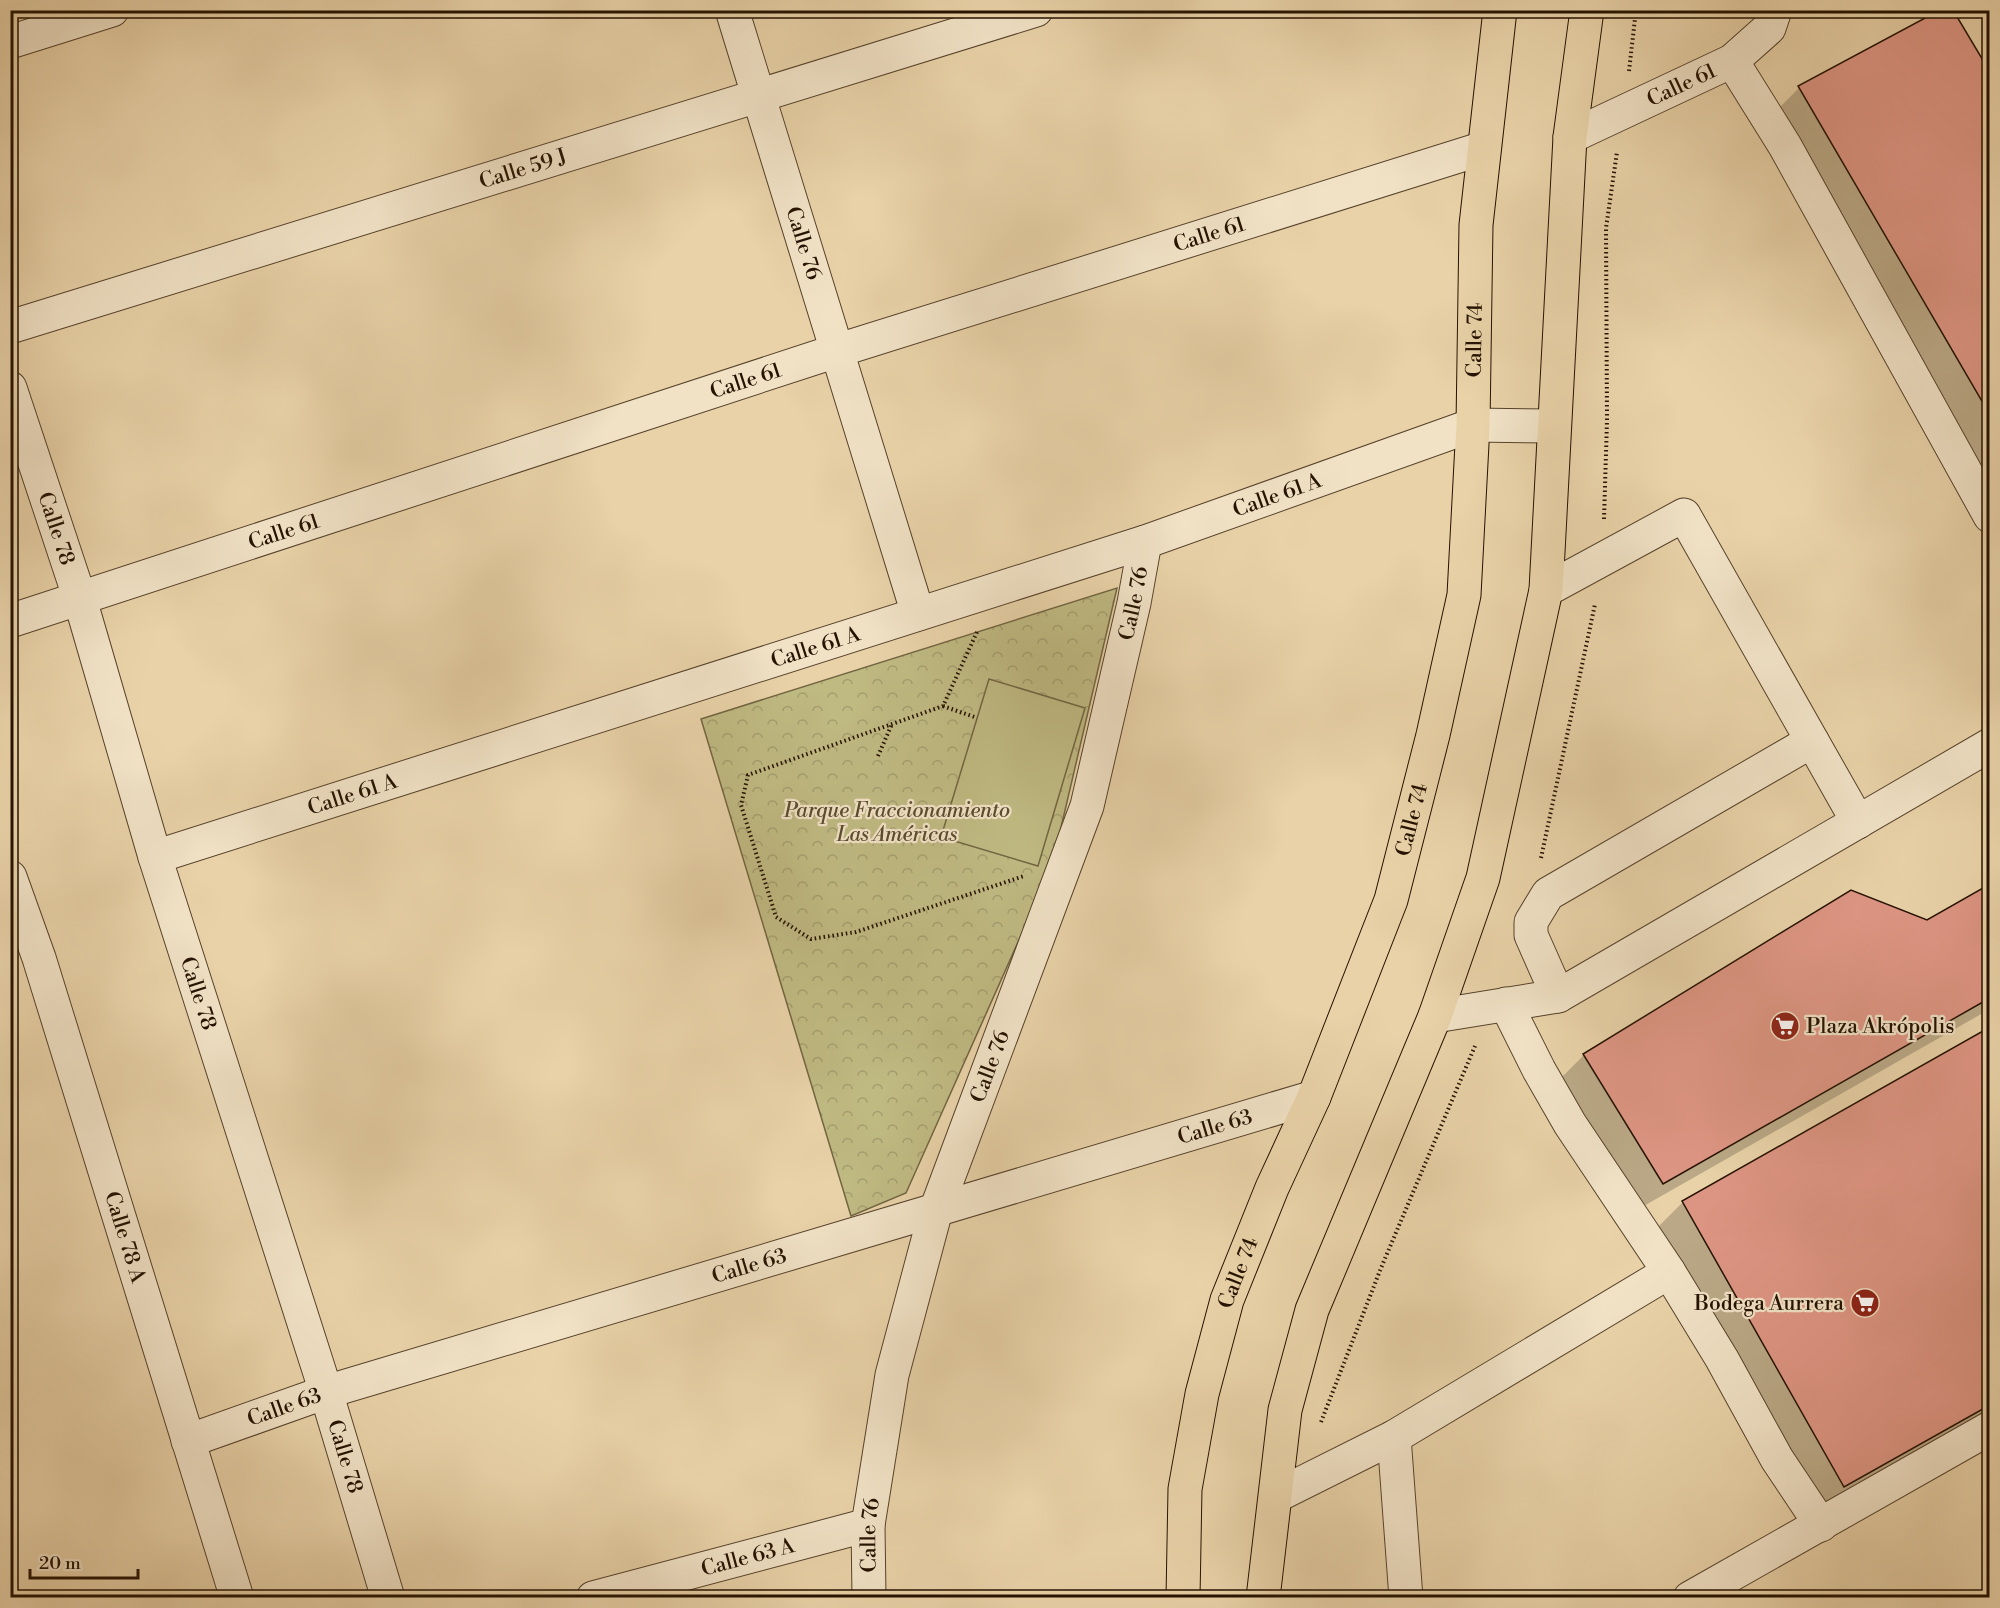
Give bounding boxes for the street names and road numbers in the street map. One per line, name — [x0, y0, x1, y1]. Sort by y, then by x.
street label: Calle 61 — [1643, 58, 1721, 113]
street label: Calle 59 J — [476, 144, 571, 195]
street label: Calle 76 — [779, 204, 826, 283]
street label: Calle 61 — [1170, 212, 1248, 258]
street label: Calle 74 — [1462, 303, 1489, 378]
street label: Calle 61 — [707, 358, 785, 405]
street label: Calle 61 A — [1229, 468, 1326, 524]
street label: Calle 78 — [31, 489, 80, 569]
street label: Calle 61 — [245, 509, 323, 556]
street label: Calle 76 — [1114, 564, 1154, 643]
street label: Calle 61 A — [768, 621, 864, 674]
street label: Calle 61 A — [305, 769, 401, 822]
street label: Calle 74 — [1391, 781, 1434, 859]
street label: Calle 78 — [174, 954, 221, 1033]
street label: Calle 76 — [965, 1027, 1016, 1106]
street label: Calle 63 — [1175, 1104, 1256, 1151]
street label: Calle 78 A — [98, 1188, 151, 1287]
street label: Calle 74 — [1213, 1234, 1265, 1311]
street label: Calle 63 — [709, 1243, 790, 1290]
street label: Calle 63 — [244, 1383, 325, 1433]
street label: Calle 78 — [321, 1417, 368, 1497]
street label: Calle 76 — [856, 1496, 886, 1573]
street label: Calle 63 A — [698, 1533, 798, 1583]

